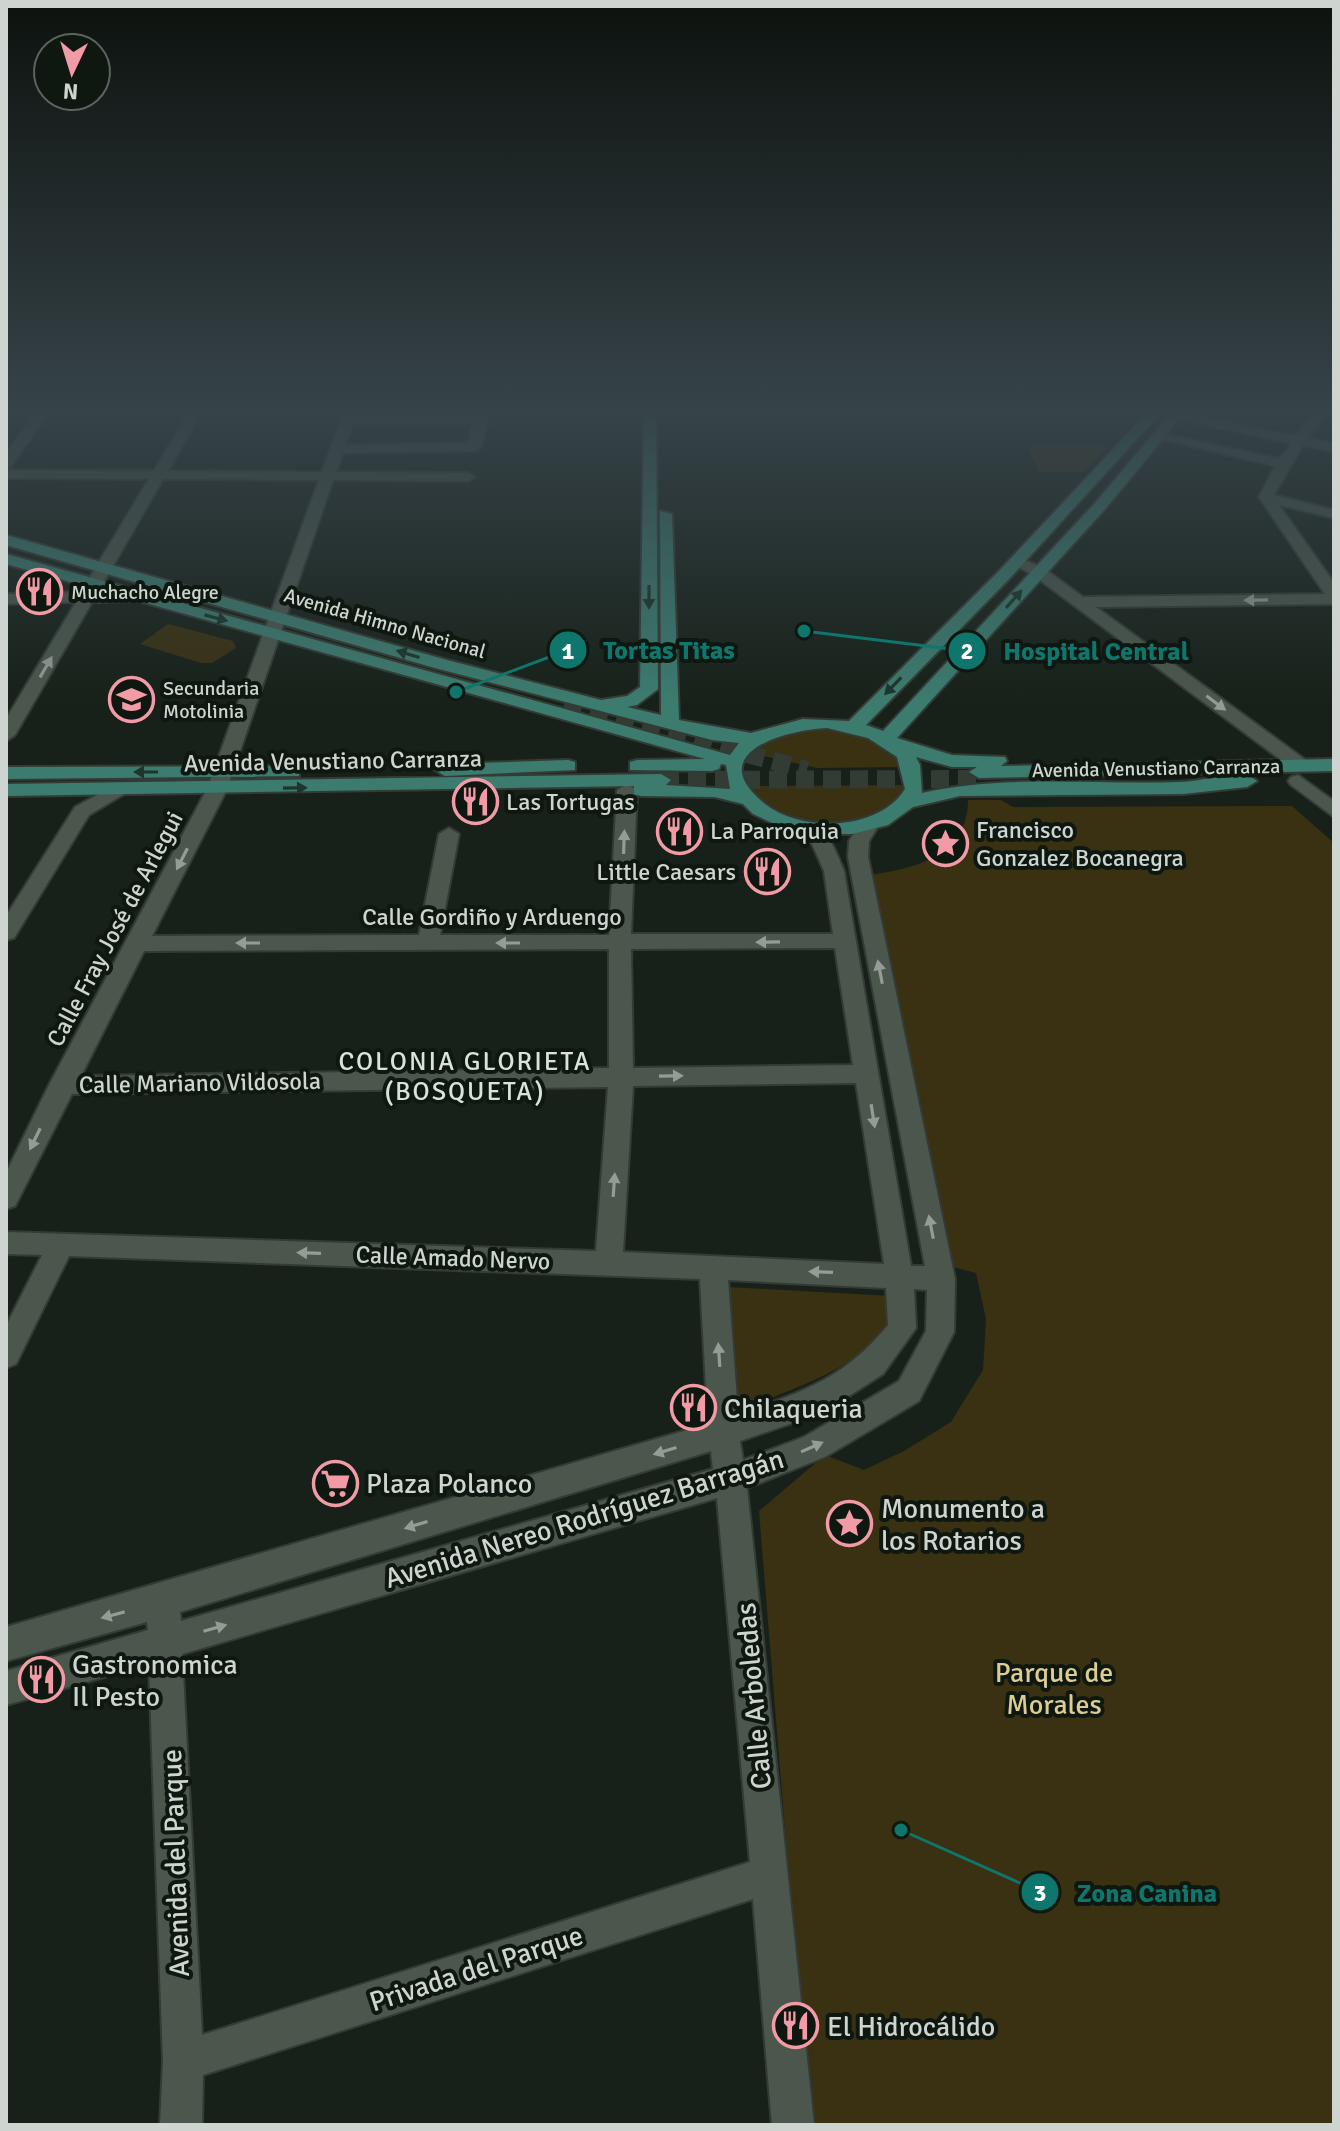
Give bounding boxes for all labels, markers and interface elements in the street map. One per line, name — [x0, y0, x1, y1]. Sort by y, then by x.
north arrow — [32, 32, 112, 112]
text: N — [62, 77, 79, 105]
restaurant icon: Muchacho Alegre — [16, 568, 64, 616]
place label: Muchacho Alegre — [71, 580, 219, 605]
street label: Avenida Himno Nacional — [281, 583, 489, 664]
one-way arrow — [643, 585, 655, 610]
one-way arrow — [1005, 589, 1023, 609]
one-way arrow — [1243, 594, 1268, 606]
one-way arrow — [203, 612, 228, 624]
callout: Tortas Titas — [548, 625, 751, 675]
callout: Hospital Central — [947, 626, 1205, 676]
text: Tortas Titas — [603, 635, 735, 667]
text: 1 — [562, 636, 575, 666]
text: 2 — [961, 636, 973, 666]
text: Hospital Central — [1003, 636, 1189, 668]
one-way arrow — [395, 647, 419, 660]
one-way arrow — [38, 656, 52, 679]
school or university icon: Secundaria Motolinia — [108, 676, 156, 724]
place label: Secundaria Motolinia — [163, 676, 259, 724]
one-way arrow — [885, 676, 903, 695]
one-way arrow — [1206, 694, 1226, 710]
street label: Avenida Venustiano Carranza — [184, 743, 482, 779]
street label: Avenida Venustiano Carranza — [1032, 754, 1280, 783]
one-way arrow — [133, 766, 158, 778]
restaurant icon: Las Tortugas — [451, 778, 499, 826]
one-way arrow — [283, 782, 308, 794]
place label: Las Tortugas — [506, 787, 635, 817]
street label: Calle Fray José de Arlegui — [40, 806, 190, 1052]
restaurant icon: La Parroquia — [655, 807, 703, 855]
place label: Francisco Gonzalez Bocanegra — [976, 815, 1184, 873]
place label: La Parroquia — [710, 816, 839, 846]
place icon: Francisco Gonzalez Bocanegra — [921, 820, 969, 868]
one-way arrow — [618, 829, 631, 854]
one-way arrow — [175, 847, 188, 870]
restaurant icon: Little Caesars — [743, 848, 791, 896]
place label: Little Caesars — [596, 857, 736, 887]
street label: Calle Gordiño y Arduengo — [362, 902, 622, 932]
one-way arrow — [755, 936, 780, 948]
one-way arrow — [235, 937, 260, 950]
one-way arrow — [495, 937, 520, 949]
one-way arrow — [873, 959, 886, 984]
district label: COLONIA GLORIETA (BOSQUETA) — [338, 1046, 592, 1108]
street label: Calle Mariano Vildosola — [79, 1066, 321, 1100]
one-way arrow — [659, 1070, 684, 1082]
one-way arrow — [868, 1104, 880, 1129]
one-way arrow — [28, 1127, 42, 1150]
one-way arrow — [608, 1172, 621, 1197]
one-way arrow — [924, 1214, 936, 1239]
street label: Calle Amado Nervo — [355, 1240, 551, 1276]
one-way arrow — [296, 1246, 321, 1259]
one-way arrow — [808, 1266, 833, 1279]
one-way arrow — [712, 1342, 725, 1367]
restaurant icon: Chilaqueria — [669, 1384, 717, 1432]
place label: Chilaqueria — [724, 1392, 863, 1426]
one-way arrow — [800, 1440, 824, 1453]
street label: Avenida Nereo Rodríguez Barragán — [381, 1442, 788, 1596]
one-way arrow — [652, 1445, 676, 1458]
supermarket icon: Plaza Polanco — [311, 1459, 359, 1507]
place label: Plaza Polanco — [366, 1467, 532, 1501]
place label: Monumento a los Rotarios — [881, 1492, 1045, 1558]
place icon: Monumento a los Rotarios — [826, 1500, 874, 1548]
one-way arrow — [403, 1519, 427, 1532]
street label: Calle Arboledas — [729, 1601, 779, 1791]
one-way arrow — [100, 1609, 125, 1621]
one-way arrow — [204, 1621, 228, 1634]
place label: Gastronomica Il Pesto — [72, 1648, 238, 1714]
restaurant icon: Gastronomica Il Pesto — [17, 1656, 65, 1704]
park label: Parque de Morales — [995, 1656, 1113, 1722]
street label: Avenida del Parque — [155, 1748, 197, 1977]
callout: Zona Canina — [1020, 1867, 1233, 1917]
text: 3 — [1034, 1878, 1046, 1908]
text: Zona Canina — [1077, 1878, 1217, 1910]
street label: Privada del Parque — [365, 1918, 587, 2019]
restaurant icon: El Hidrocálido — [772, 2002, 820, 2050]
place label: El Hidrocálido — [827, 2010, 995, 2044]

